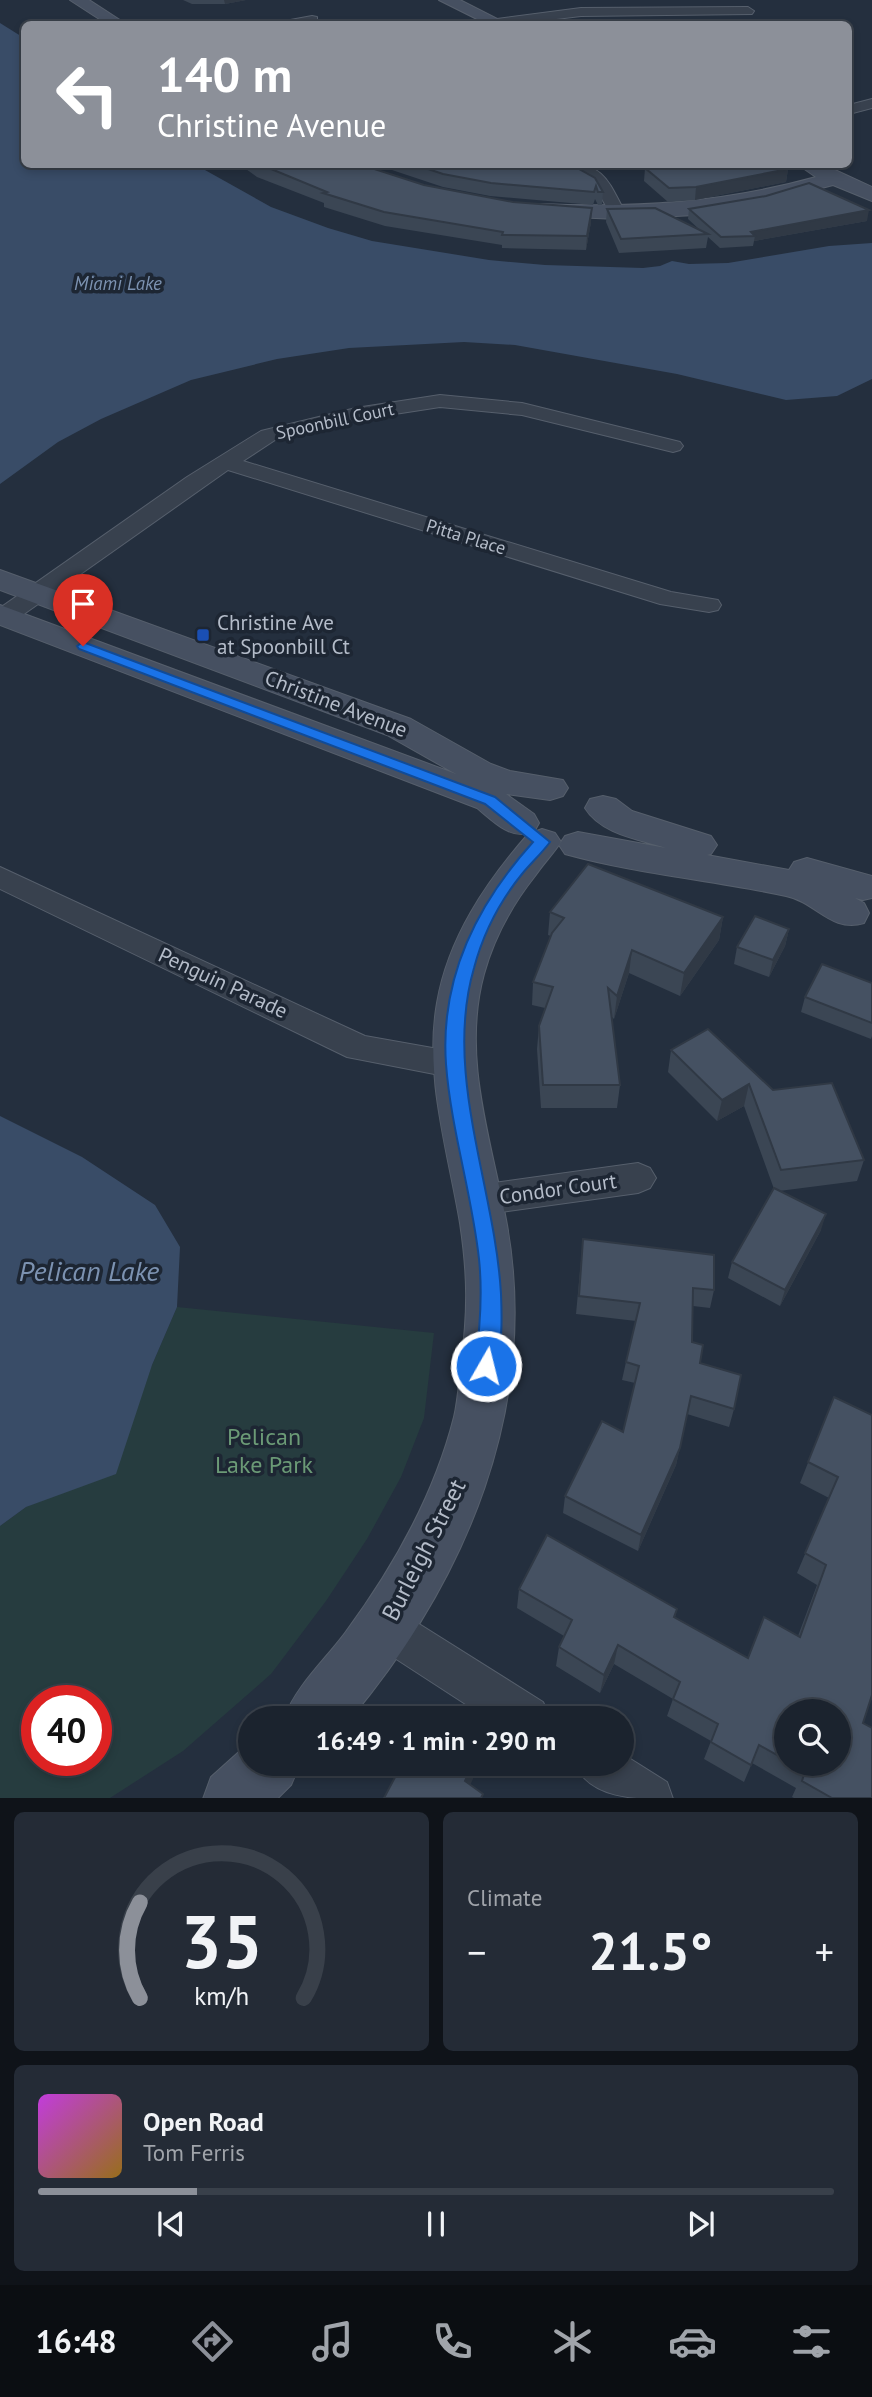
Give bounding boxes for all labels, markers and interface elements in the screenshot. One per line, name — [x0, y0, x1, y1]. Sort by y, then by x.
text: 140 m — [157, 42, 292, 106]
icon: left — [42, 49, 133, 140]
text: Christine Avenue — [157, 104, 386, 146]
water label: Miami Lake — [74, 271, 162, 295]
street label: Spoonbill Court — [274, 397, 396, 444]
street label: Pitta Place — [424, 514, 509, 559]
pin — [53, 574, 113, 646]
icon: arrive — [64, 585, 102, 623]
place label: Christine Ave at Spoonbill Ct — [217, 609, 350, 660]
marker: Christine Ave at Spoonbill Ct — [195, 627, 211, 643]
street label: Christine Avenue — [261, 664, 411, 743]
street label: Penguin Parade — [154, 941, 292, 1024]
street label: Condor Court — [498, 1167, 618, 1210]
water label: Pelican Lake — [19, 1252, 159, 1289]
position arrow — [449, 1329, 523, 1403]
park label: Pelican Lake Park — [215, 1421, 313, 1480]
street label: Burleigh Street — [375, 1474, 472, 1626]
speed limit sign: 40 — [21, 1685, 112, 1776]
map controls — [774, 1699, 851, 1776]
button: search — [774, 1699, 851, 1776]
text: 16:49 · 1 min · 290 m — [316, 1724, 556, 1757]
text: Climate — [467, 1883, 542, 1912]
text: 35 — [180, 1894, 263, 1988]
text: 21.5° — [589, 1917, 712, 1984]
text: − — [467, 1927, 486, 1976]
text: + — [815, 1927, 834, 1976]
text: km/h — [194, 1979, 249, 2011]
text: Open Road — [143, 2105, 264, 2138]
text: Tom Ferris — [143, 2138, 245, 2167]
icon: previous — [152, 2205, 190, 2243]
icon: pause — [417, 2205, 455, 2243]
icon: next — [682, 2205, 720, 2243]
icon: directions — [188, 2317, 237, 2366]
icon: music — [308, 2317, 357, 2366]
icon: phone — [428, 2317, 477, 2366]
icon: climate — [548, 2317, 597, 2366]
icon: car — [668, 2317, 717, 2366]
icon: filters — [787, 2317, 836, 2366]
text: 16:48 — [35, 2320, 117, 2362]

